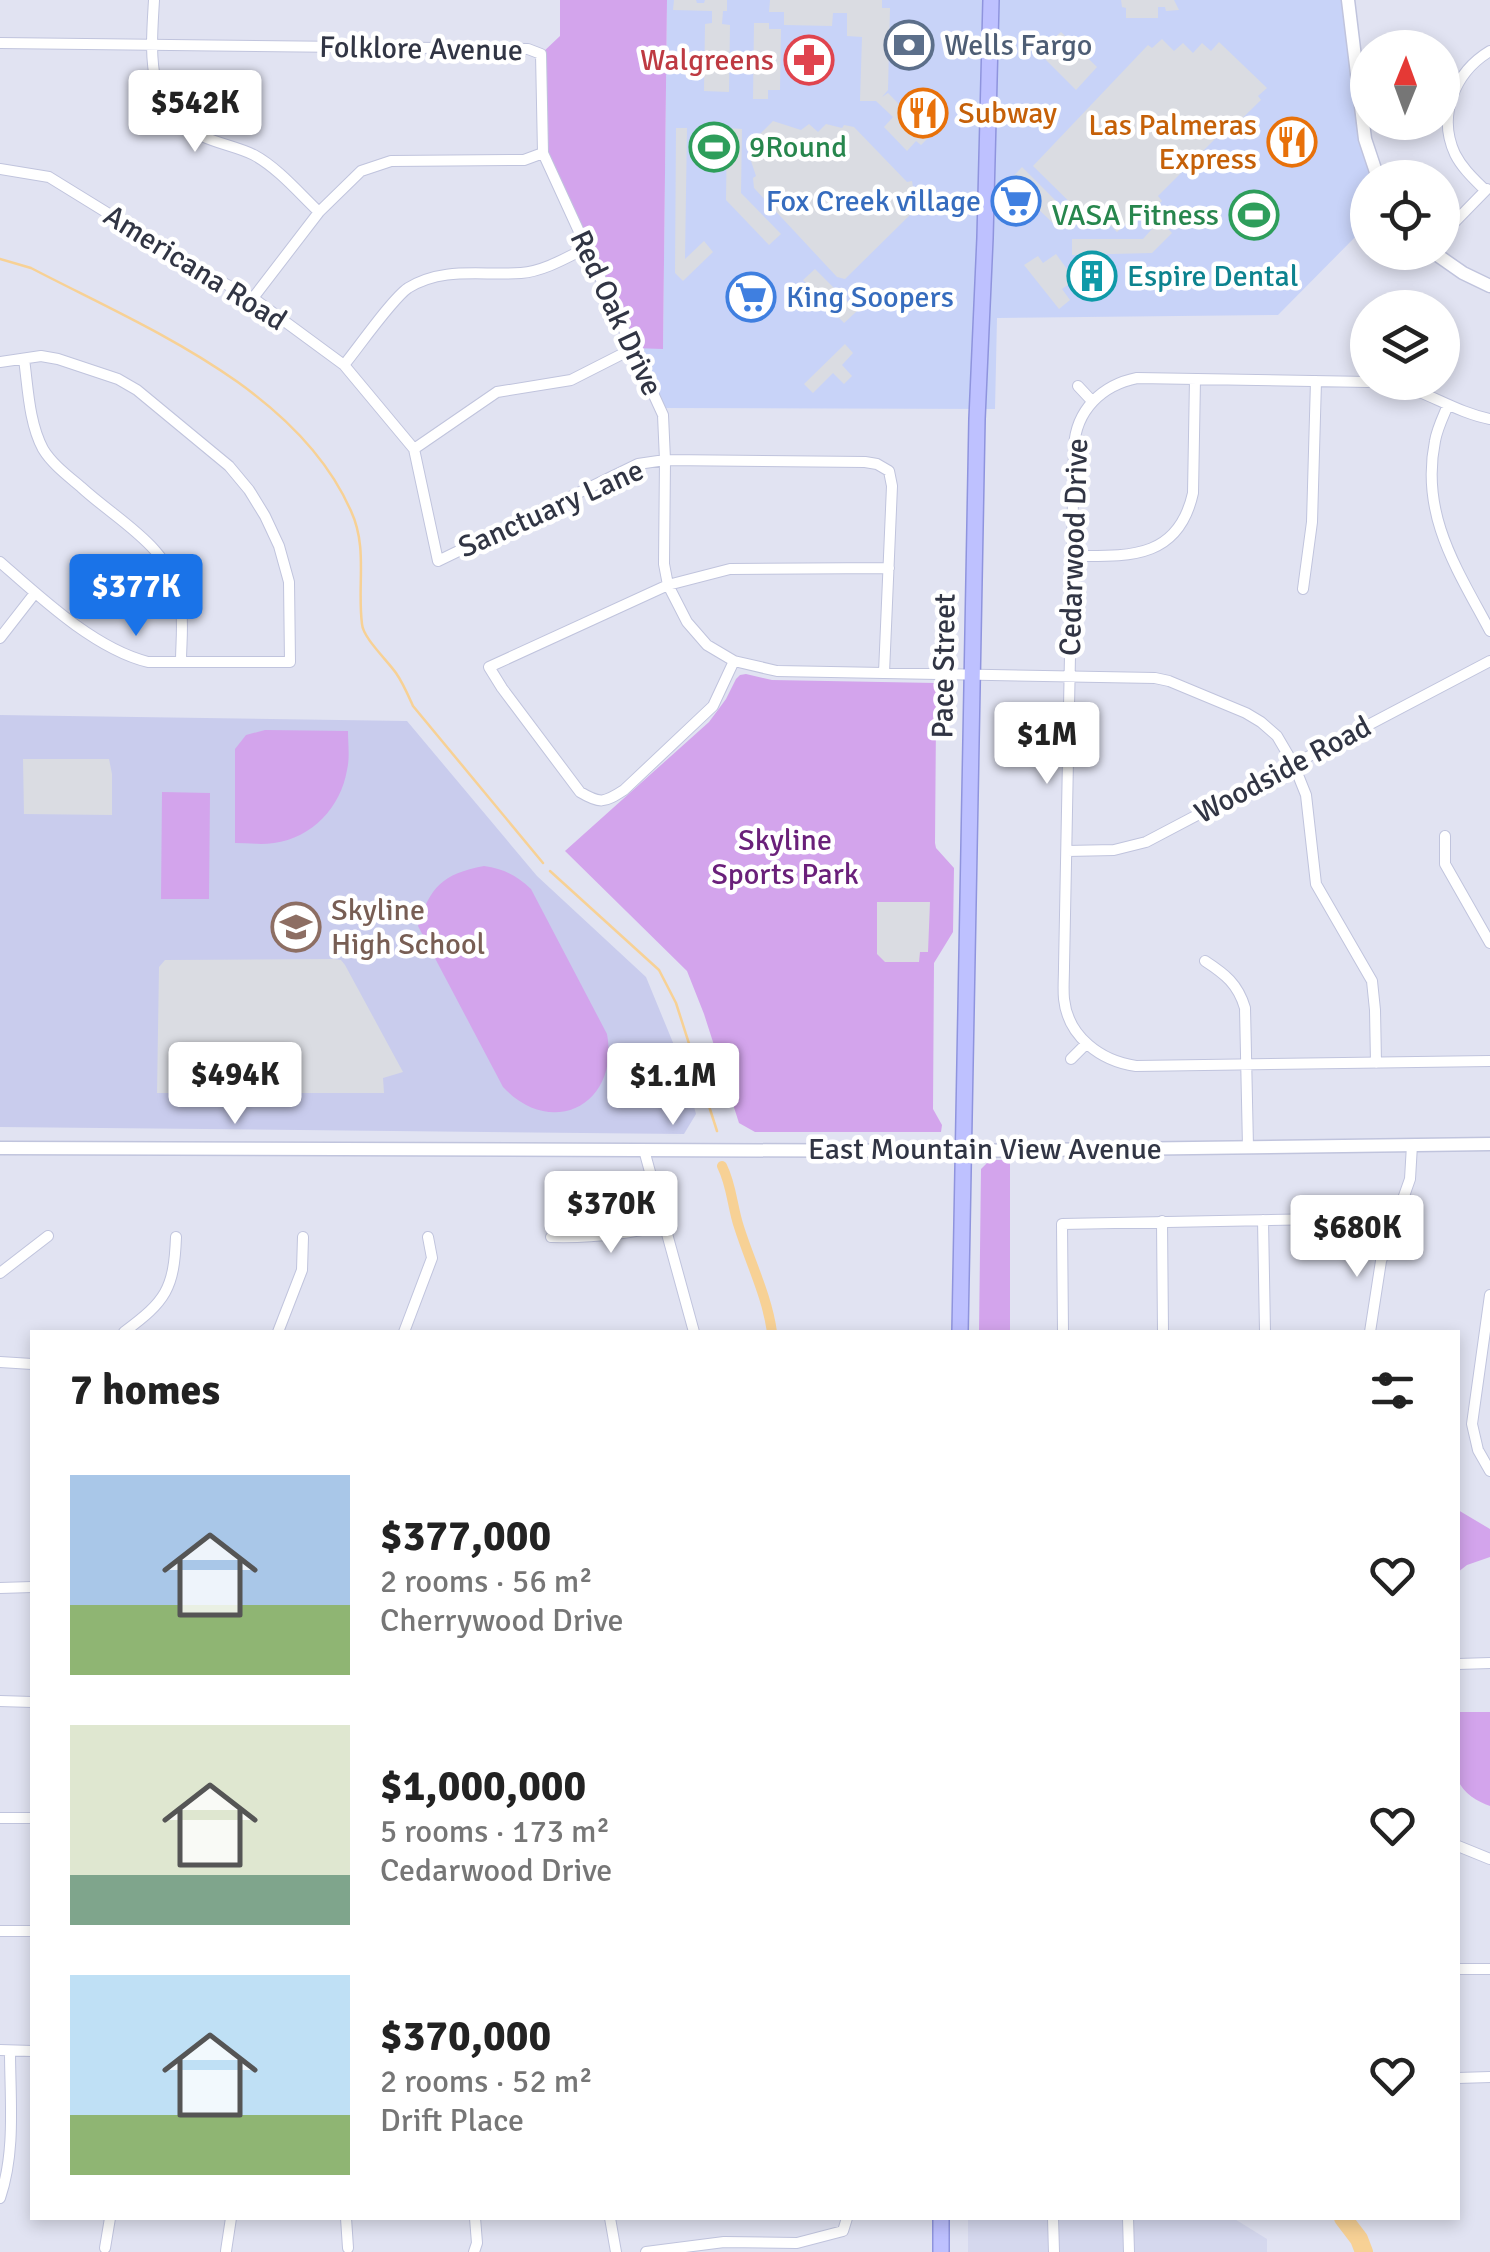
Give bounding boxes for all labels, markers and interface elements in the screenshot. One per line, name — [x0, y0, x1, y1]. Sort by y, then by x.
bank icon: Wells Fargo — [883, 19, 935, 71]
place label: Wells Fargo — [944, 27, 1092, 64]
street label: Folklore Avenue — [319, 29, 523, 69]
north arrow — [1350, 30, 1460, 140]
map controls — [1350, 30, 1460, 400]
pharmacy icon: Walgreens — [783, 34, 835, 86]
place label: Walgreens — [640, 42, 774, 79]
pin: $542K — [125, 70, 265, 155]
text: $542K — [151, 83, 239, 122]
restaurant icon: Subway — [897, 87, 949, 139]
place label: Subway — [958, 95, 1057, 132]
place label: Las Palmeras Express — [1088, 107, 1257, 178]
restaurant icon: Las Palmeras Express — [1266, 116, 1318, 168]
sports icon: 9Round — [688, 121, 740, 173]
place label: 9Round — [749, 129, 847, 166]
button: locate — [1350, 160, 1460, 270]
supermarket icon: Fox Creek village — [990, 175, 1042, 227]
place label: Fox Creek village — [766, 183, 981, 220]
sports icon: VASA Fitness — [1228, 189, 1280, 241]
street label: Americana Road — [97, 197, 293, 339]
place label: VASA Fitness — [1052, 197, 1219, 234]
street label: Red Oak Drive — [562, 224, 670, 402]
building icon: Espire Dental — [1066, 250, 1118, 302]
place label: Espire Dental — [1127, 258, 1299, 295]
supermarket icon: King Soopers — [725, 271, 777, 323]
place label: King Soopers — [786, 279, 954, 316]
button: layers — [1350, 290, 1460, 400]
street label: Cedarwood Drive — [1052, 438, 1096, 656]
street label: Sanctuary Lane — [453, 452, 649, 566]
pin: $377K — [66, 554, 206, 639]
text: $377K — [92, 567, 180, 606]
street label: Pace Street — [924, 593, 964, 739]
pin: $1M — [999, 702, 1095, 787]
street label: Woodside Road — [1188, 708, 1378, 832]
text: $1M — [1016, 715, 1078, 754]
park label: Skyline Sports Park — [711, 822, 859, 893]
place label: Skyline High School — [331, 892, 485, 963]
school or university icon: Skyline High School — [270, 901, 322, 953]
pin: $494K — [165, 1042, 305, 1127]
pin: $1.1M — [603, 1043, 743, 1128]
text: $494K — [191, 1055, 279, 1094]
text: $1.1M — [629, 1056, 717, 1095]
street label: East Mountain View Avenue — [808, 1131, 1162, 1168]
pin: $370K — [541, 1171, 681, 1256]
text: $370K — [567, 1184, 655, 1223]
pin: $680K — [1287, 1195, 1427, 1280]
text: $680K — [1313, 1208, 1401, 1247]
icon: filters — [1365, 1363, 1420, 1418]
text: 7 homes — [70, 1365, 220, 1416]
text: $377,000 — [380, 1511, 551, 1562]
icon: home — [150, 1515, 270, 1635]
icon: heart — [1365, 1548, 1420, 1603]
text: 2 rooms · 56 m² — [380, 1562, 593, 1601]
text: Cherrywood Drive — [380, 1601, 624, 1640]
text: $1,000,000 — [380, 1761, 586, 1812]
icon: home — [150, 1765, 270, 1885]
icon: heart — [1365, 1798, 1420, 1853]
text: 5 rooms · 173 m² — [380, 1812, 610, 1851]
text: Cedarwood Drive — [380, 1851, 612, 1890]
text: $370,000 — [380, 2011, 551, 2062]
icon: home — [150, 2015, 270, 2135]
icon: heart — [1365, 2048, 1420, 2103]
text: 2 rooms · 52 m² — [380, 2062, 593, 2101]
text: Drift Place — [380, 2101, 524, 2140]

